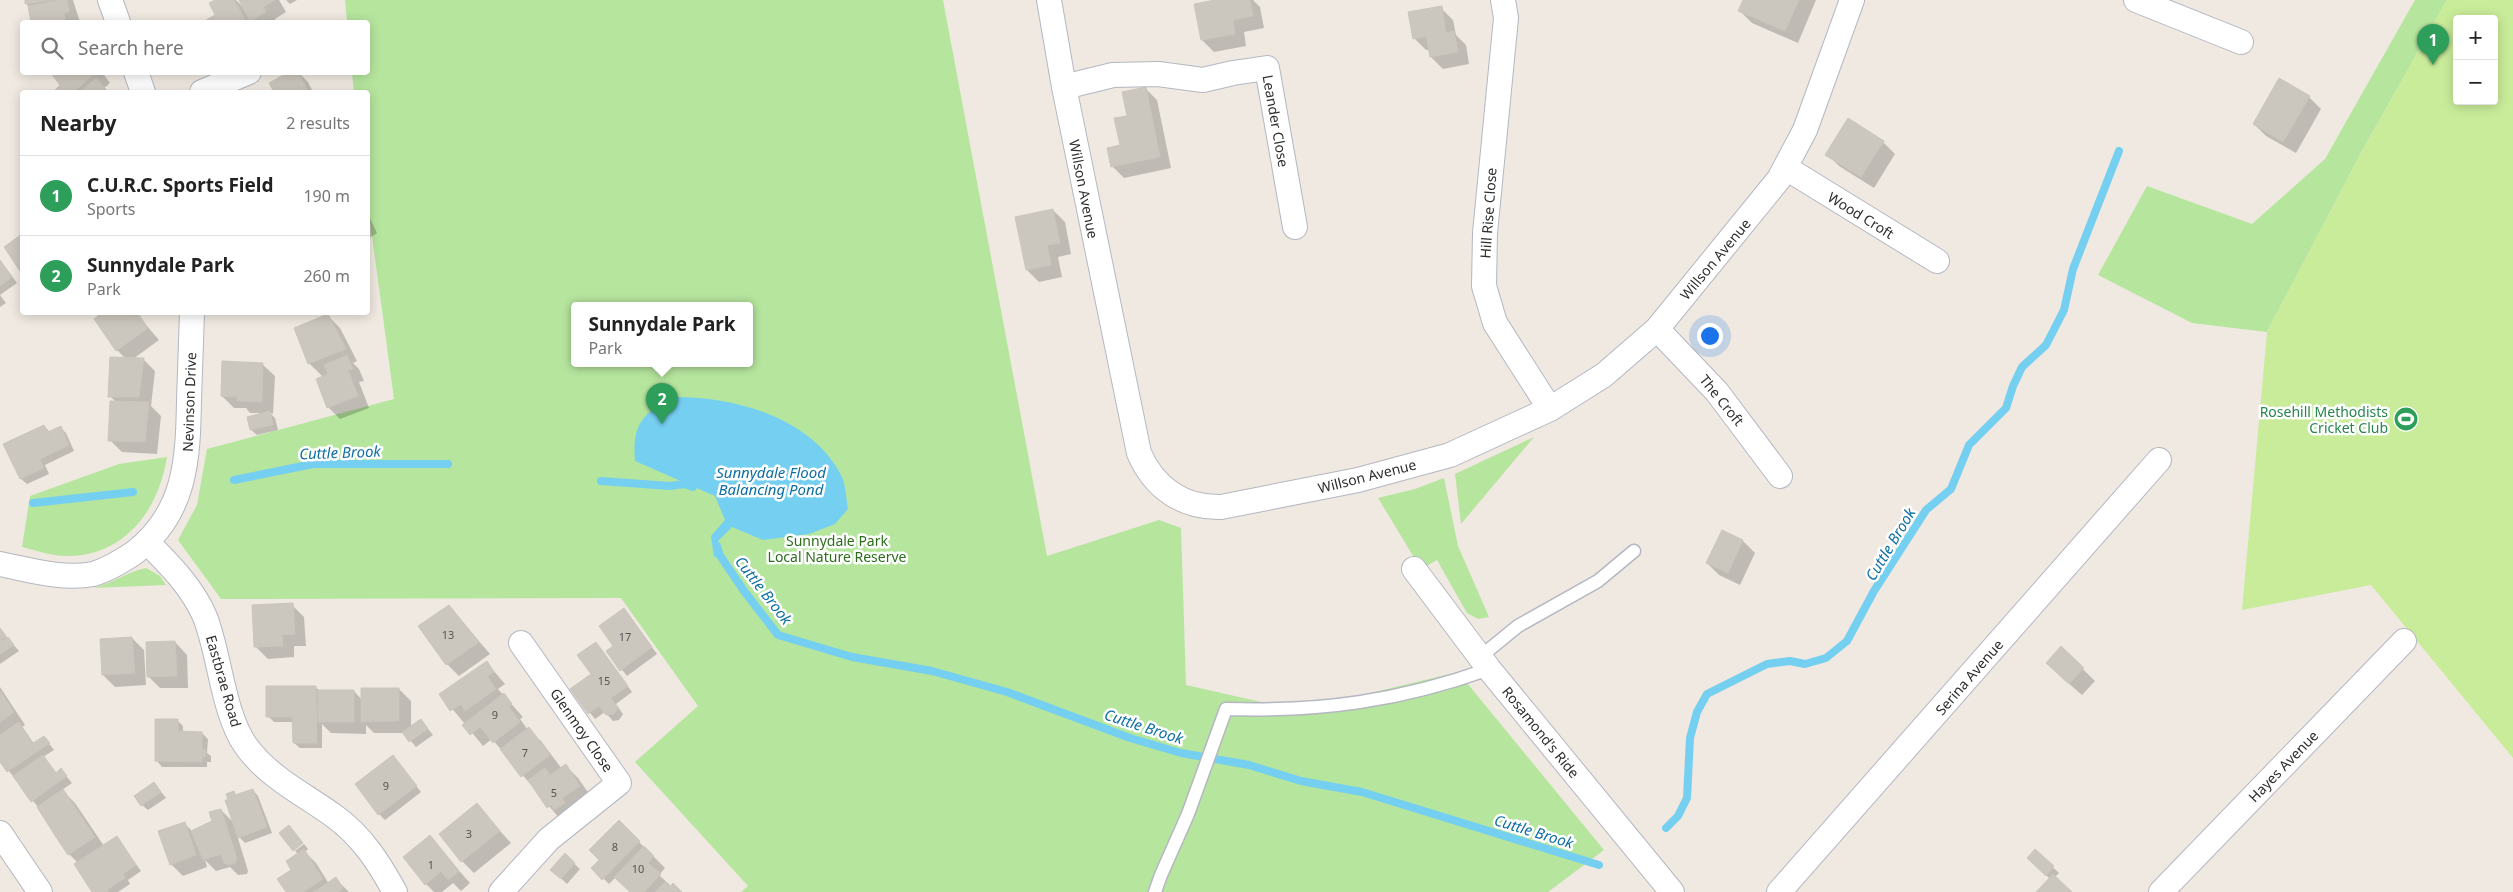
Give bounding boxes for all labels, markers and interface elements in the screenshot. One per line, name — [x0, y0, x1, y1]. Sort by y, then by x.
map controls — [2453, 15, 2498, 105]
button: + — [2453, 15, 2498, 60]
search box — [20, 20, 370, 75]
pin: 1 — [2417, 24, 2449, 65]
icon: search — [38, 34, 66, 62]
text: Search here — [78, 35, 184, 61]
button: − — [2453, 60, 2498, 105]
street label: Leander Close — [1259, 73, 1293, 169]
text: Nearby — [40, 109, 116, 137]
text: 2 results — [286, 112, 350, 134]
street label: Willson Avenue — [1065, 138, 1103, 240]
street label: Hill Rise Close — [1475, 167, 1501, 259]
text: C.U.R.C. Sports Field — [87, 172, 274, 198]
text: 1 — [51, 185, 61, 207]
text: 190 m — [303, 185, 350, 207]
street label: Wood Croft — [1824, 187, 1898, 243]
text: Sports — [87, 198, 135, 220]
street label: Willson Avenue — [1675, 214, 1755, 304]
text: Sunnydale Park — [87, 252, 234, 278]
text: 2 — [51, 265, 61, 287]
text: 260 m — [303, 265, 350, 287]
text: Park — [87, 278, 121, 300]
popup — [571, 302, 753, 367]
text: Sunnydale Park — [588, 311, 736, 337]
your location — [1697, 323, 1723, 349]
text: Park — [588, 337, 622, 359]
street label: Nevinson Drive — [178, 352, 200, 452]
street label: The Croft — [1696, 370, 1748, 430]
pin: 2 — [646, 383, 678, 424]
place label: Rosehill Methodists Cricket Club — [2260, 402, 2388, 437]
sports icon: Rosehill Methodists Cricket Club — [2393, 406, 2419, 432]
water label: Cuttle Brook — [299, 441, 382, 463]
street label: Willson Avenue — [1316, 455, 1418, 497]
water label: Sunnydale Flood Balancing Pond — [716, 462, 826, 499]
water label: Cuttle Brook — [1860, 503, 1920, 584]
park label: Sunnydale Park Local Nature Reserve — [768, 531, 907, 566]
water label: Cuttle Brook — [731, 552, 797, 629]
house number: 13 — [442, 627, 454, 642]
house number: 17 — [619, 629, 631, 644]
street label: Eastbrae Road — [202, 633, 246, 729]
street label: Serina Avenue — [1931, 635, 2007, 719]
house number: 15 — [598, 673, 610, 688]
street label: Rosamond's Ride — [1498, 682, 1584, 782]
street label: Glenmoy Close — [546, 684, 618, 776]
water label: Cuttle Brook — [1102, 704, 1186, 748]
house number: 9 — [492, 707, 498, 722]
street label: Hayes Avenue — [2244, 726, 2322, 806]
house number: 7 — [522, 745, 528, 760]
house number: 9 — [383, 778, 389, 793]
house number: 5 — [551, 785, 557, 800]
water label: Cuttle Brook — [1492, 809, 1577, 853]
house number: 3 — [466, 826, 472, 841]
house number: 8 — [612, 839, 618, 854]
house number: 1 — [428, 857, 434, 872]
house number: 10 — [632, 861, 644, 876]

